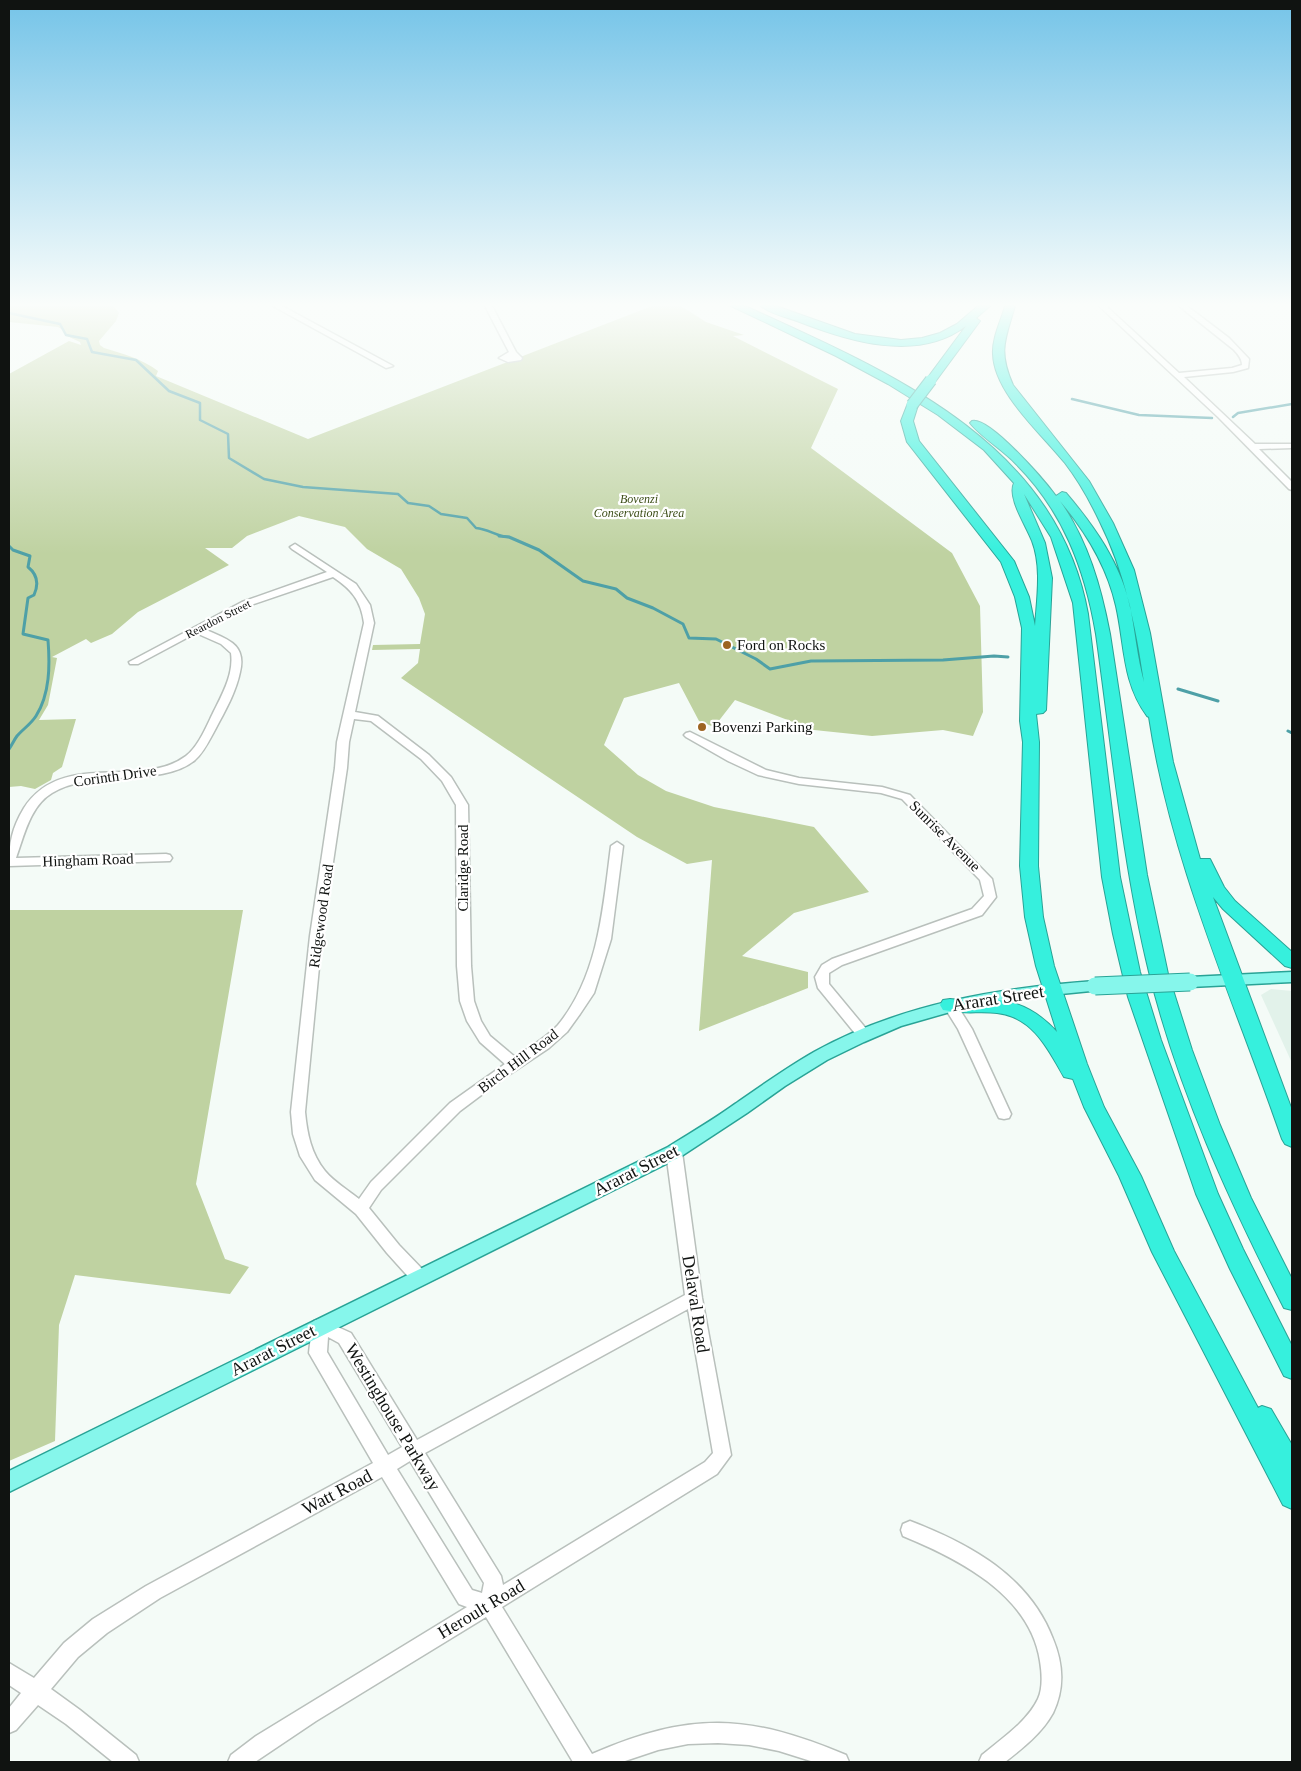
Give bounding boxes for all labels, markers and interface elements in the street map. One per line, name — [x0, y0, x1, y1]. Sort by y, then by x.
park label: Bovenzi Conservation Area — [594, 492, 684, 520]
street label: Reardon Street — [183, 596, 254, 642]
place label: Ford on Rocks — [737, 637, 826, 653]
marker: Ford on Rocks — [721, 639, 733, 651]
place label: Bovenzi Parking — [712, 719, 813, 735]
marker: Bovenzi Parking — [696, 721, 708, 733]
street label: Corinth Drive — [72, 762, 158, 790]
street label: Sunrise Avenue — [906, 797, 984, 875]
street label: Claridge Road — [455, 824, 471, 912]
street label: Hingham Road — [42, 850, 134, 870]
street label: Ridgewood Road — [306, 863, 336, 969]
street label: Ararat Street — [951, 981, 1045, 1015]
street label: Birch Hill Road — [475, 1025, 561, 1096]
street label: Ararat Street — [590, 1140, 682, 1200]
street label: Delaval Road — [678, 1254, 714, 1354]
street label: Ararat Street — [227, 1320, 319, 1380]
street label: Westinghouse Parkway — [341, 1340, 445, 1494]
street label: Watt Road — [299, 1465, 375, 1519]
street label: Heroult Road — [434, 1575, 528, 1643]

